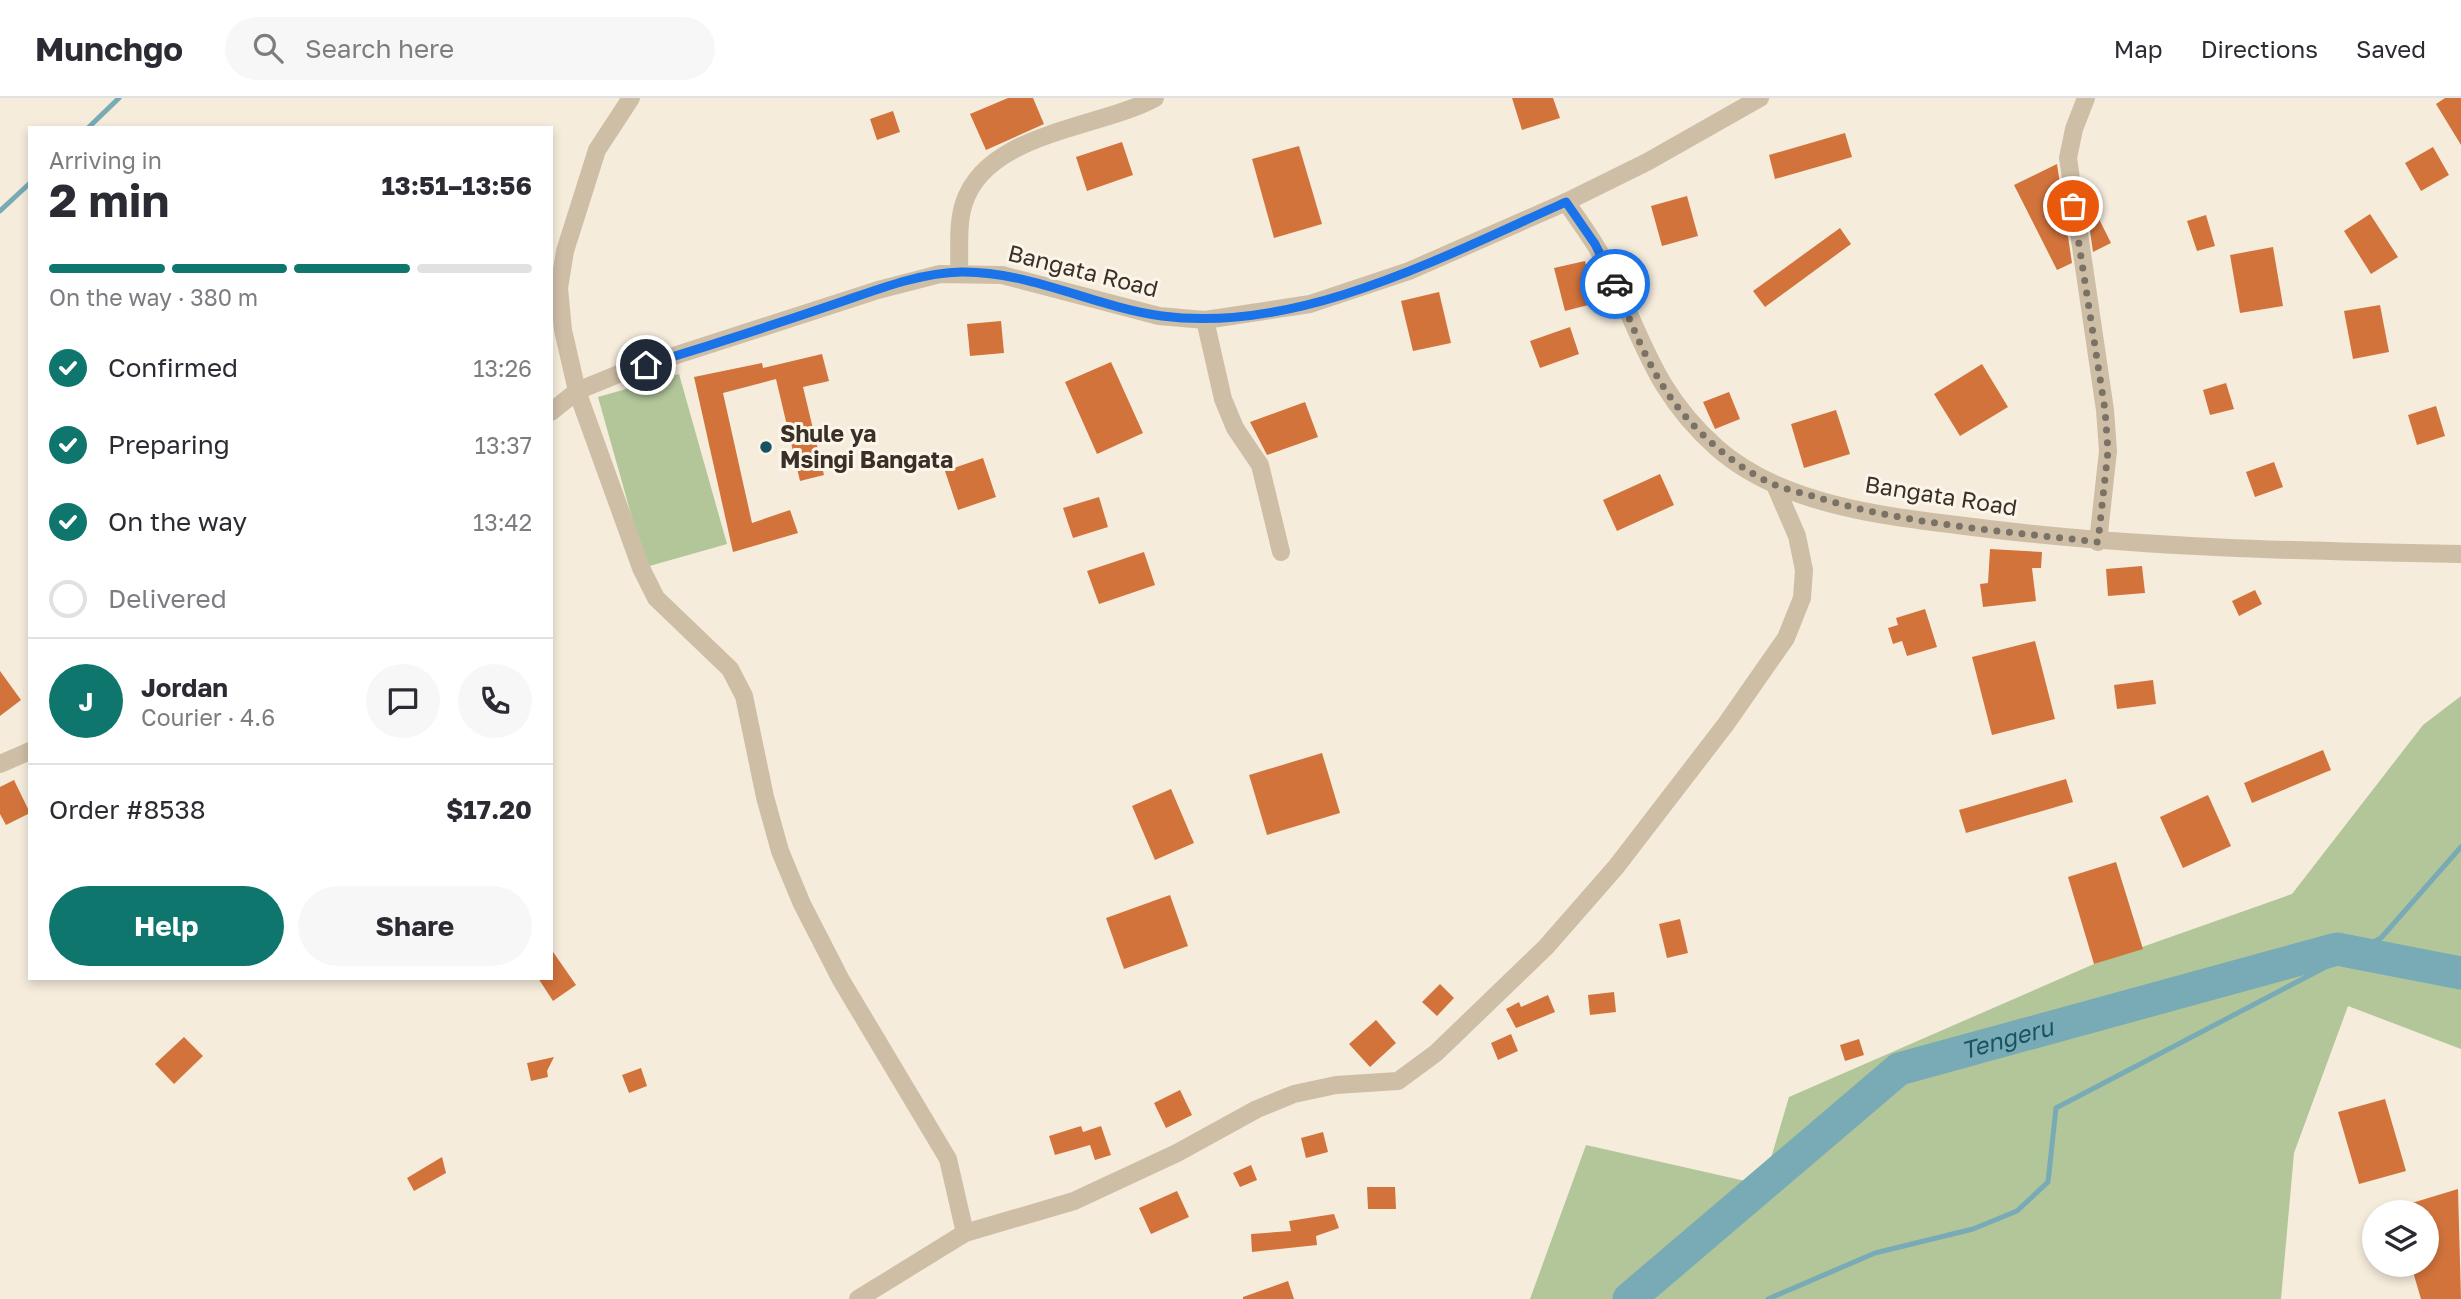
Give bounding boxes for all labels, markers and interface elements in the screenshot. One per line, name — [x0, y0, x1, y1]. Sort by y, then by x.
search box — [225, 17, 715, 80]
text: Munchgo — [35, 29, 183, 68]
icon: search — [249, 29, 287, 67]
text: Search here — [305, 33, 454, 64]
text: Map — [2114, 34, 2163, 63]
text: Directions — [2201, 34, 2318, 63]
text: Saved — [2356, 34, 2426, 63]
text: Arriving in — [49, 146, 162, 174]
text: 13:51–13:56 — [381, 170, 532, 201]
text: 2 min — [49, 172, 169, 227]
pin — [2043, 176, 2103, 236]
icon: bag — [2054, 187, 2092, 225]
street label: Bangata Road — [1005, 238, 1161, 302]
courier — [1580, 249, 1650, 319]
icon: car — [1596, 265, 1634, 303]
text: On the way · 380 m — [49, 283, 258, 311]
pin — [616, 335, 676, 395]
icon: home — [627, 346, 665, 384]
icon: check — [49, 349, 87, 387]
text: Confirmed — [108, 352, 238, 383]
text: 13:26 — [473, 354, 532, 382]
place label: Shule ya Msingi Bangata — [780, 419, 953, 473]
icon: check — [49, 426, 87, 464]
text: Preparing — [108, 429, 230, 460]
text: 13:37 — [475, 431, 532, 459]
marker: Shule ya Msingi Bangata — [758, 439, 774, 455]
street label: Bangata Road — [1863, 469, 2019, 521]
icon: check — [49, 503, 87, 541]
text: On the way — [108, 506, 247, 537]
text: 13:42 — [473, 508, 532, 536]
text: Delivered — [108, 583, 227, 614]
button: chat — [366, 664, 440, 738]
button: phone — [458, 664, 532, 738]
text: Jordan — [141, 672, 228, 703]
text: J — [79, 686, 93, 717]
text: Courier · 4.6 — [141, 703, 275, 731]
text: Order #8538 — [49, 794, 206, 825]
text: $17.20 — [446, 794, 532, 825]
button: Help — [49, 886, 284, 966]
button: Share — [298, 886, 532, 966]
water label: Tengeru — [1958, 1011, 2058, 1064]
map controls — [2362, 1200, 2439, 1277]
button: layers — [2362, 1200, 2439, 1277]

